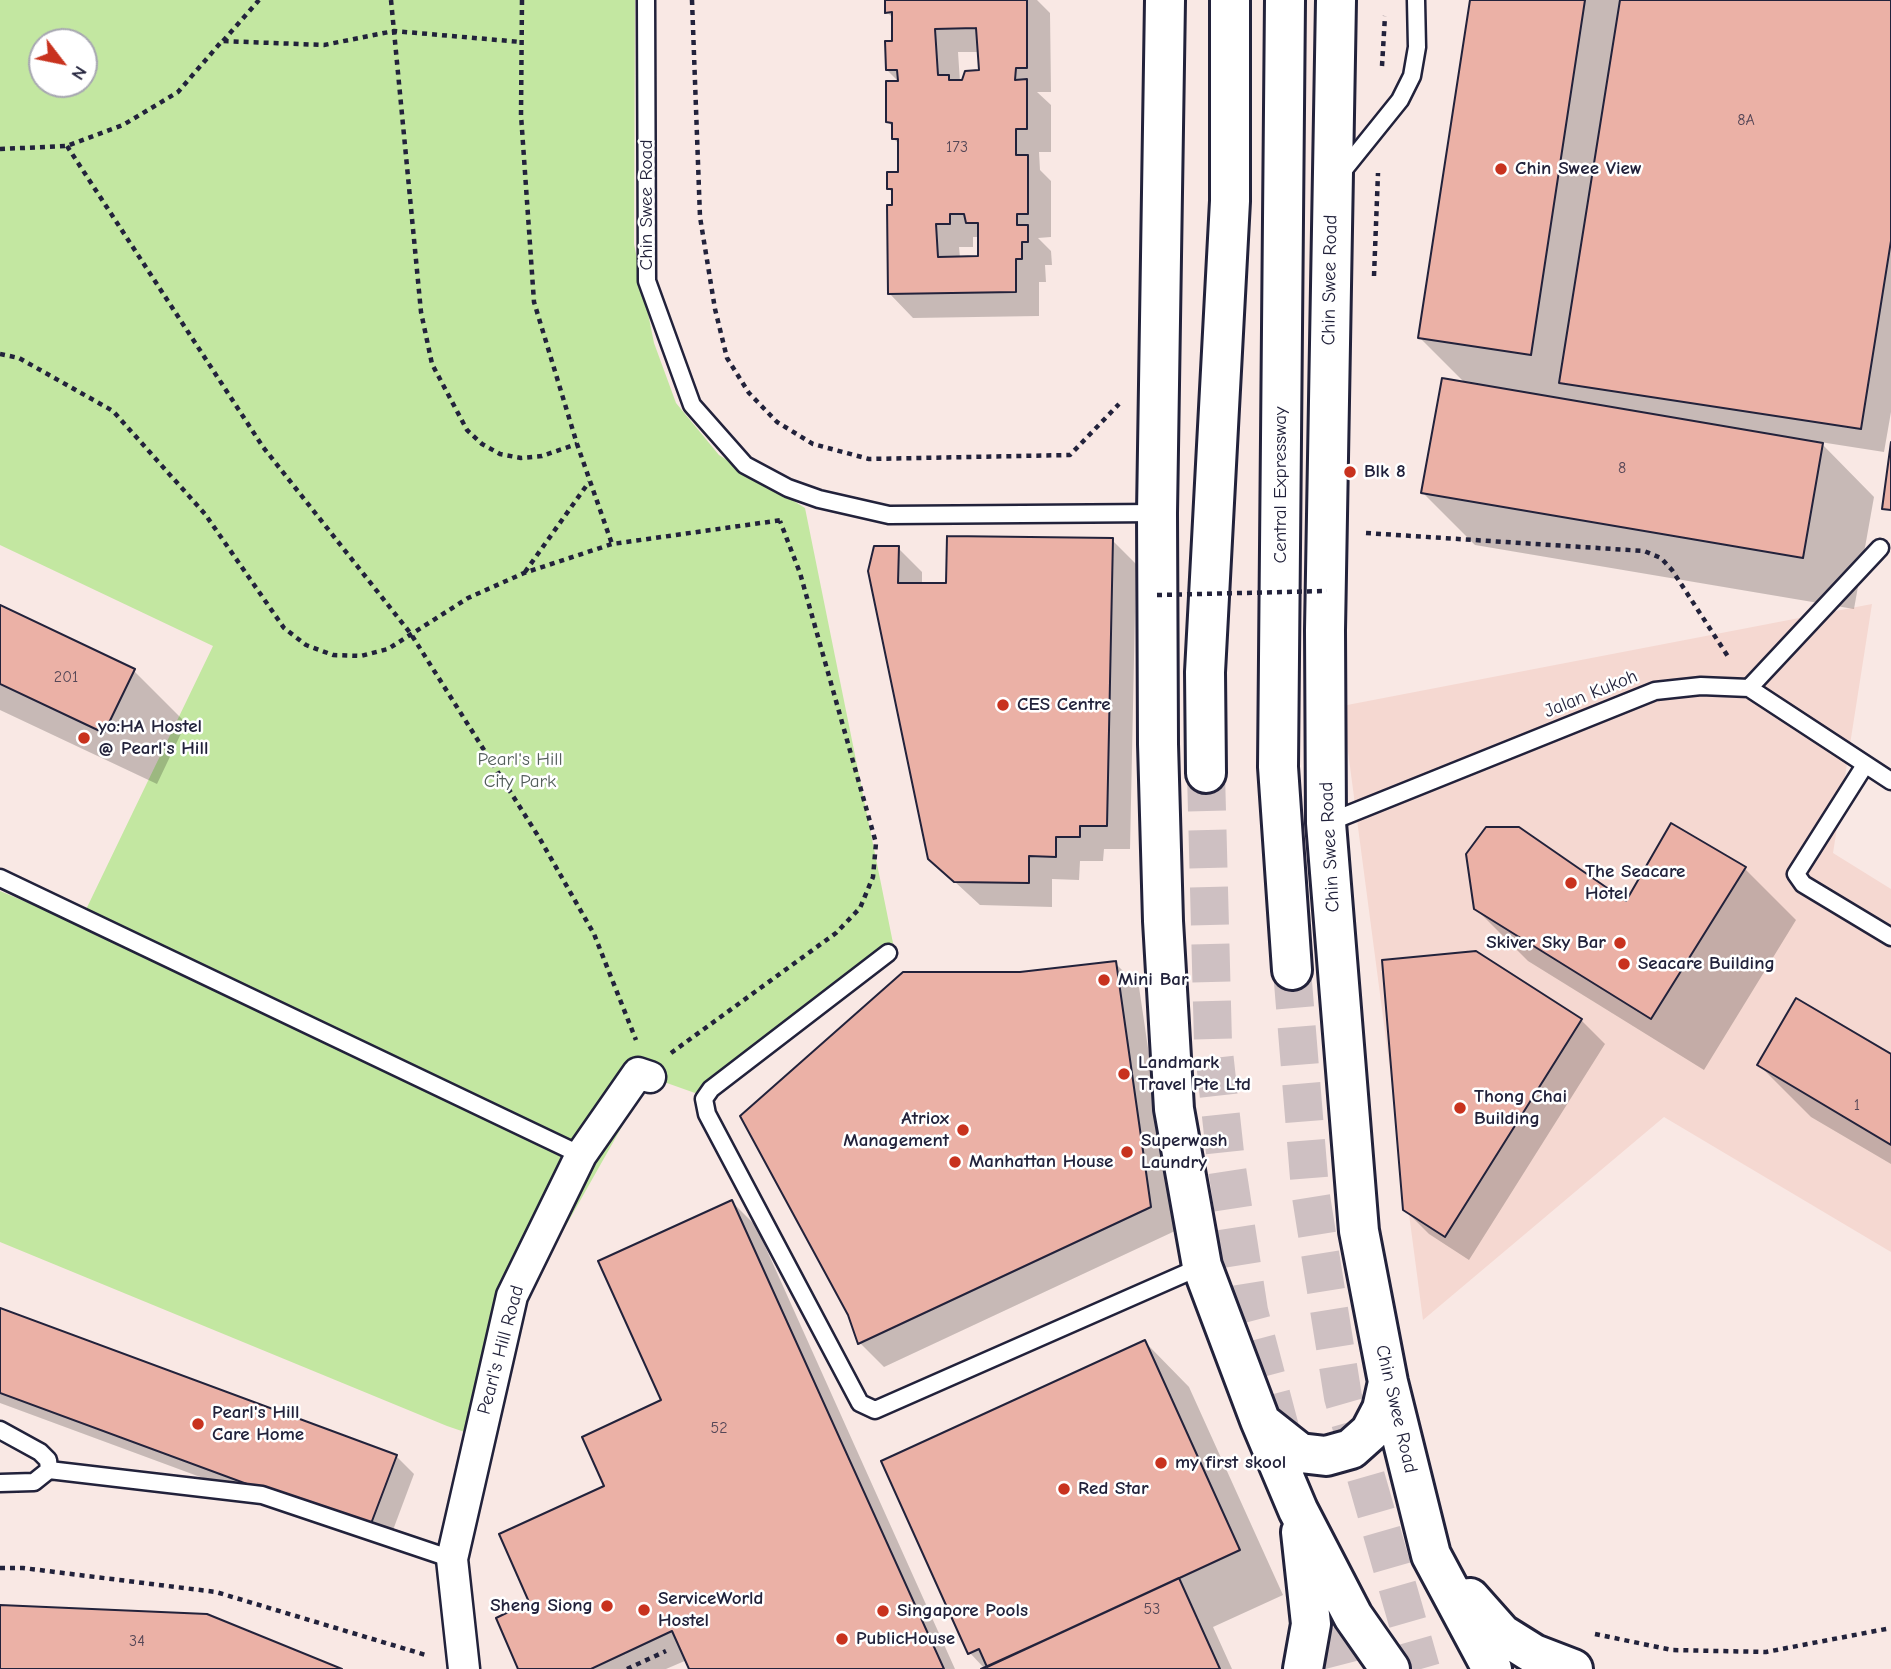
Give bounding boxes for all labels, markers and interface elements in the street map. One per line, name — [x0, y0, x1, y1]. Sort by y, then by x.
north arrow — [28, 28, 98, 98]
text: N — [67, 62, 92, 84]
house number: 8A — [1737, 110, 1755, 130]
house number: 173 — [946, 137, 968, 157]
street label: Chin Swee Road — [636, 140, 658, 270]
place label: Chin Swee View — [1515, 158, 1642, 180]
marker: Chin Swee View — [1493, 161, 1509, 177]
street label: Chin Swee Road — [1317, 214, 1343, 346]
street label: Central Expressway — [1270, 407, 1292, 563]
house number: 8 — [1618, 458, 1626, 478]
place label: Blk 8 — [1364, 461, 1406, 483]
marker: Blk 8 — [1342, 464, 1358, 480]
street label: Jalan Kukoh — [1541, 665, 1641, 723]
house number: 201 — [54, 667, 78, 687]
place label: CES Centre — [1017, 694, 1111, 716]
marker: CES Centre — [995, 697, 1011, 713]
place label: yo:HA Hostel @ Pearl's Hill — [98, 716, 208, 760]
marker: yo:HA Hostel @ Pearl's Hill — [76, 730, 92, 746]
park label: Pearl's Hill City Park — [477, 749, 563, 793]
street label: Chin Swee Road — [1315, 781, 1345, 913]
place label: The Seacare Hotel — [1585, 861, 1685, 905]
marker: The Seacare Hotel — [1563, 875, 1579, 891]
place label: Skiver Sky Bar — [1486, 932, 1606, 954]
marker: Skiver Sky Bar — [1612, 935, 1628, 951]
place label: Seacare Building — [1638, 953, 1775, 975]
marker: Seacare Building — [1616, 956, 1632, 972]
place label: Mini Bar — [1118, 969, 1189, 991]
marker: Mini Bar — [1096, 972, 1112, 988]
place label: Landmark Travel Pte Ltd — [1138, 1052, 1251, 1096]
marker: Landmark Travel Pte Ltd — [1116, 1066, 1132, 1082]
place label: Thong Chai Building — [1474, 1086, 1567, 1130]
house number: 1 — [1854, 1095, 1860, 1115]
marker: Thong Chai Building — [1452, 1100, 1468, 1116]
place label: Atriox Management — [843, 1108, 949, 1152]
marker: Atriox Management — [955, 1122, 971, 1138]
place label: Superwash Laundry — [1141, 1130, 1228, 1174]
marker: Superwash Laundry — [1119, 1144, 1135, 1160]
place label: Manhattan House — [969, 1151, 1113, 1173]
marker: Manhattan House — [947, 1154, 963, 1170]
street label: Pearl's Hill Road — [473, 1283, 529, 1417]
street label: Chin Swee Road — [1370, 1343, 1422, 1475]
place label: Pearl's Hill Care Home — [212, 1402, 304, 1446]
marker: Pearl's Hill Care Home — [190, 1416, 206, 1432]
house number: 52 — [710, 1418, 728, 1438]
place label: my first skool — [1175, 1452, 1286, 1474]
marker: my first skool — [1153, 1455, 1169, 1471]
place label: Red Star — [1078, 1478, 1149, 1500]
marker: Red Star — [1056, 1481, 1072, 1497]
place label: ServiceWorld Hostel — [658, 1588, 764, 1632]
place label: Sheng Siong — [490, 1595, 593, 1617]
marker: Sheng Siong — [599, 1598, 615, 1614]
house number: 53 — [1144, 1599, 1160, 1619]
place label: Singapore Pools — [897, 1600, 1028, 1622]
marker: ServiceWorld Hostel — [636, 1602, 652, 1618]
marker: Singapore Pools — [875, 1603, 891, 1619]
place label: PublicHouse — [856, 1628, 955, 1650]
house number: 34 — [129, 1631, 145, 1651]
marker: PublicHouse — [834, 1631, 850, 1647]

